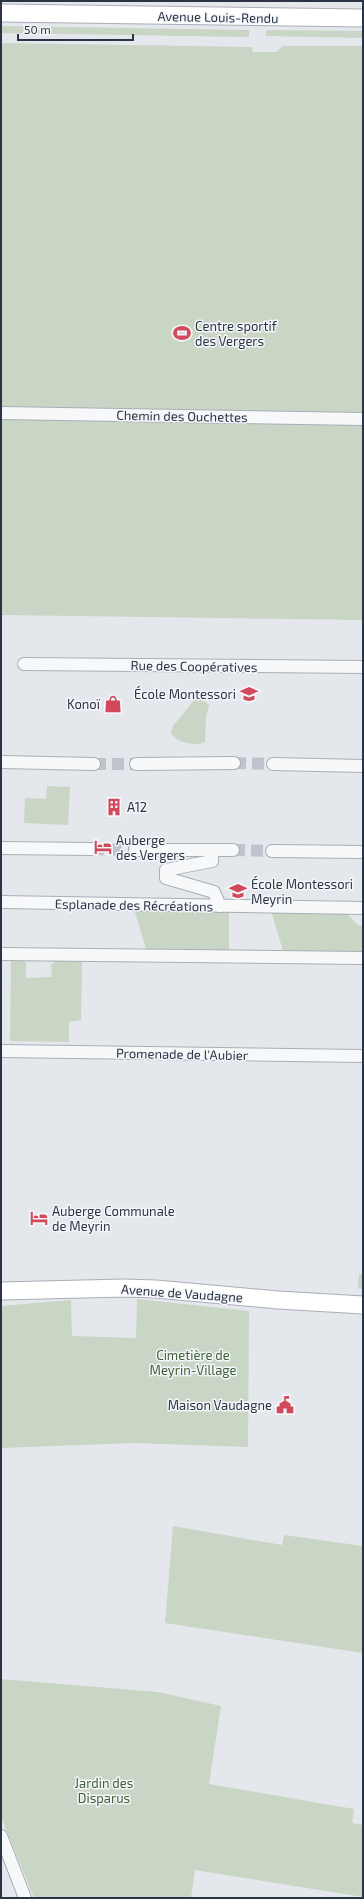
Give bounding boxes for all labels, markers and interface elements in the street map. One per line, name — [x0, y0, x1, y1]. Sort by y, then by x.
street label: Avenue Louis-Rendu — [157, 8, 279, 26]
scale bar — [18, 16, 133, 42]
text: 50 m — [24, 22, 51, 36]
place label: Centre sportif des Vergers — [195, 318, 278, 349]
sports icon: Centre sportif des Vergers — [172, 323, 192, 343]
street label: Chemin des Ouchettes — [116, 407, 248, 425]
street label: Rue des Coopératives — [130, 657, 258, 675]
school or university icon: École Montessori — [239, 684, 259, 704]
place label: École Montessori — [134, 685, 236, 702]
shop icon: Konoï — [103, 694, 123, 714]
place label: Konoï — [67, 696, 101, 712]
building icon: A12 — [104, 797, 124, 817]
place label: A12 — [127, 799, 147, 815]
place label: Auberge des Vergers — [116, 832, 185, 863]
hotel icon: Auberge des Vergers — [93, 837, 113, 857]
place label: École Montessori Meyrin — [251, 875, 353, 907]
school or university icon: École Montessori Meyrin — [228, 881, 248, 901]
street label: Esplanade des Récréations — [55, 896, 213, 914]
street label: Promenade de l'Aubier — [116, 1045, 248, 1063]
place label: Auberge Communale de Meyrin — [52, 1203, 175, 1234]
hotel icon: Auberge Communale de Meyrin — [29, 1208, 49, 1228]
street label: Avenue de Vaudagne — [121, 1281, 243, 1305]
park label: Cimetière de Meyrin-Village — [150, 1347, 236, 1378]
public building icon: Maison Vaudagne — [275, 1395, 295, 1415]
place label: Maison Vaudagne — [168, 1397, 272, 1413]
park label: Jardin des Disparus — [75, 1775, 133, 1806]

